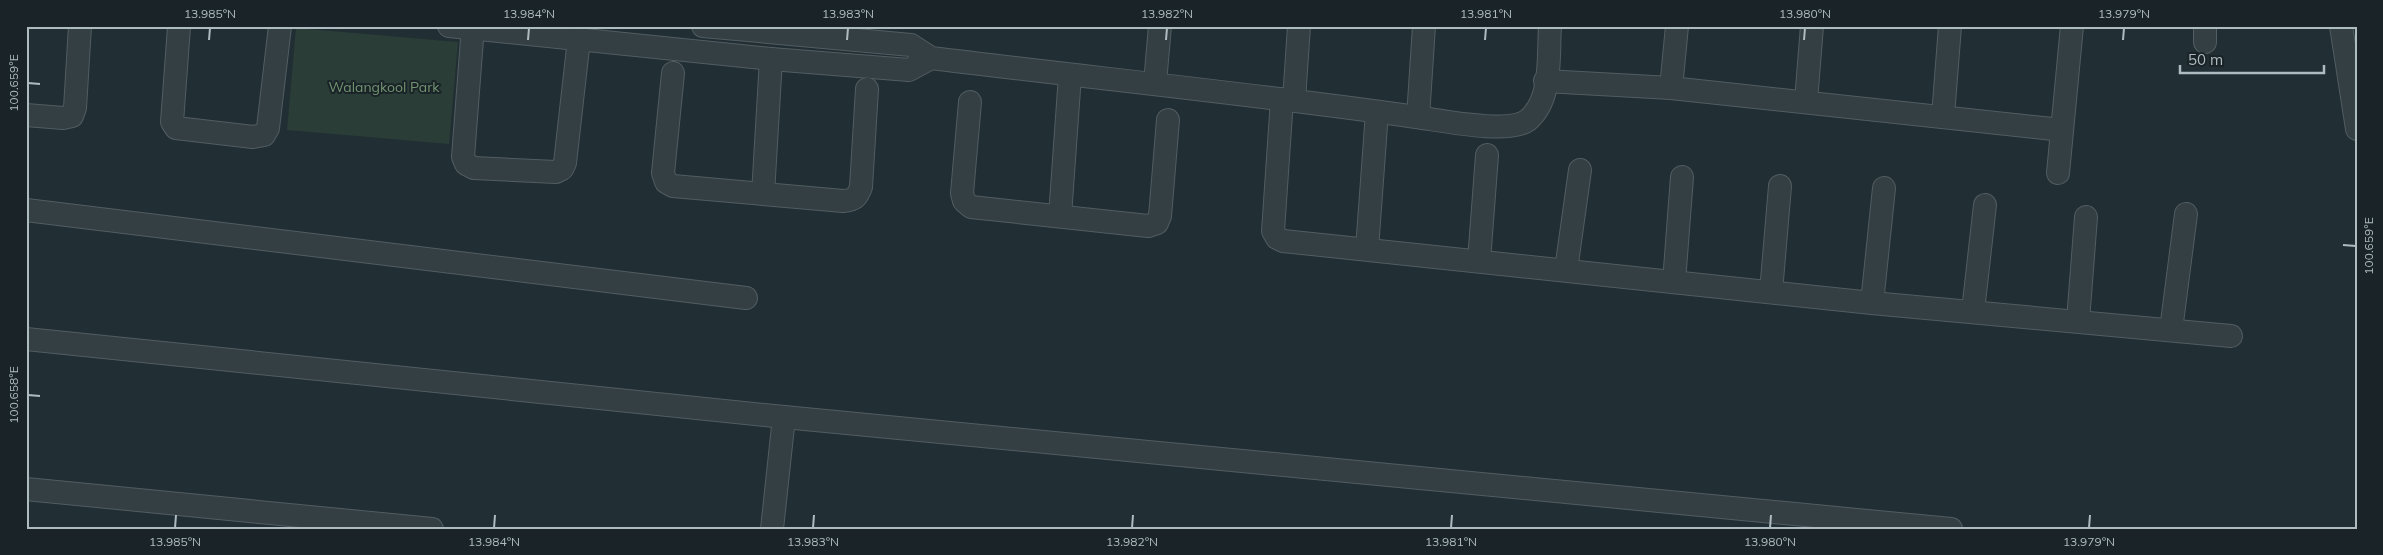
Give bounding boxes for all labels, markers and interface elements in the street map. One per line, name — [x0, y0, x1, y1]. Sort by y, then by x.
text: 13.985°N — [184, 6, 236, 21]
text: 13.984°N — [503, 6, 555, 21]
text: 13.983°N — [822, 6, 874, 21]
text: 13.982°N — [1141, 6, 1193, 21]
text: 13.981°N — [1460, 6, 1512, 21]
text: 13.980°N — [1779, 6, 1831, 21]
text: 13.979°N — [2098, 6, 2150, 21]
scale bar — [2180, 42, 2324, 74]
text: 50 m — [2188, 50, 2223, 69]
text: 100.659°E — [6, 54, 21, 112]
park label: Walangkool Park — [328, 78, 440, 96]
text: 100.659°E — [2361, 217, 2376, 275]
text: 100.658°E — [6, 366, 21, 424]
text: 13.985°N — [149, 534, 201, 549]
text: 13.984°N — [468, 534, 520, 549]
text: 13.983°N — [787, 534, 839, 549]
text: 13.982°N — [1106, 534, 1158, 549]
text: 13.981°N — [1425, 534, 1477, 549]
text: 13.980°N — [1744, 534, 1796, 549]
text: 13.979°N — [2063, 534, 2115, 549]

